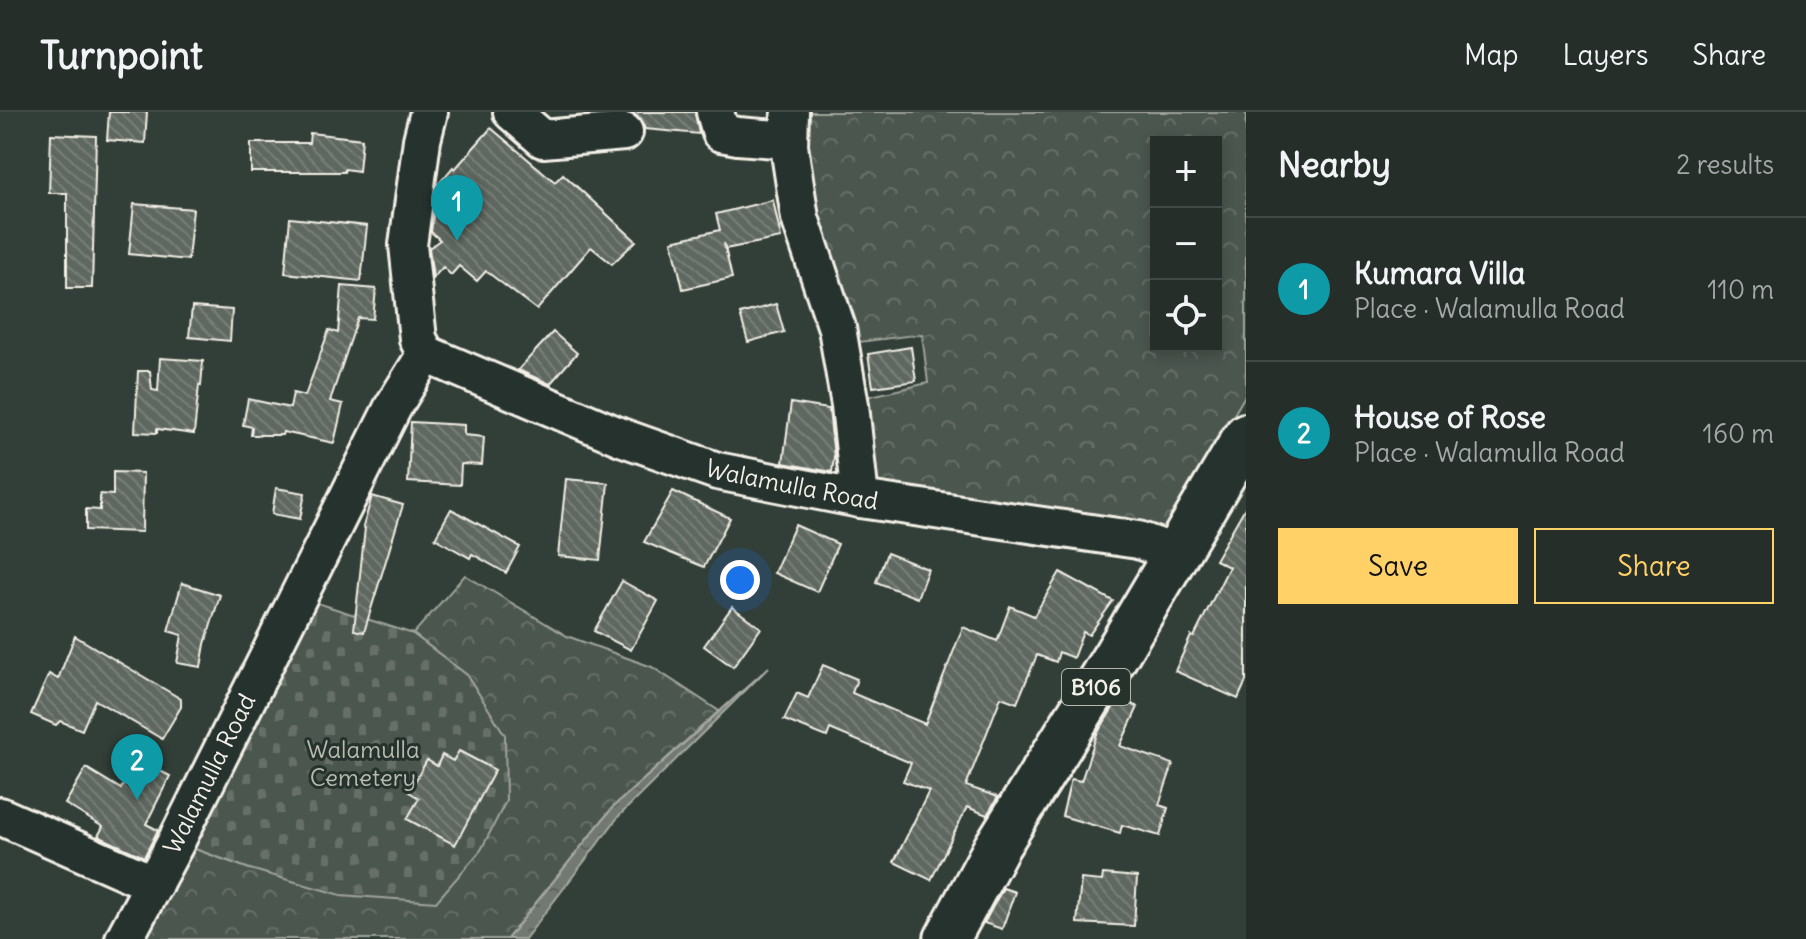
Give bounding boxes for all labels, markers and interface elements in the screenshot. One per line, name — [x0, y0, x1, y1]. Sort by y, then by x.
text: Turnpoint — [40, 32, 203, 79]
text: Map — [1464, 37, 1519, 73]
text: Layers — [1563, 37, 1649, 73]
text: Share — [1693, 37, 1766, 73]
map controls — [1150, 136, 1222, 352]
button: + — [1150, 136, 1222, 208]
text: Nearby — [1278, 143, 1391, 186]
text: 2 results — [1676, 148, 1774, 181]
pin: 1 — [431, 175, 483, 241]
button: − — [1150, 208, 1222, 280]
text: Kumara Villa — [1354, 254, 1525, 292]
text: 1 — [1299, 273, 1309, 306]
text: 110 m — [1707, 273, 1774, 306]
button: locate — [1150, 280, 1222, 352]
text: Place · Walamulla Road — [1354, 292, 1625, 325]
text: House of Rose — [1354, 398, 1546, 436]
text: 2 — [1297, 417, 1311, 450]
text: 160 m — [1703, 417, 1774, 450]
text: Place · Walamulla Road — [1354, 436, 1625, 469]
street label: Walamulla Road — [702, 452, 880, 516]
button: Save — [1278, 528, 1518, 604]
button: Share — [1534, 528, 1774, 604]
your location — [720, 560, 760, 600]
road number: B106 — [1062, 669, 1130, 705]
street label: Walamulla Road — [156, 688, 262, 859]
pin: 2 — [111, 734, 163, 800]
park label: Walamulla Cemetery — [306, 734, 420, 792]

